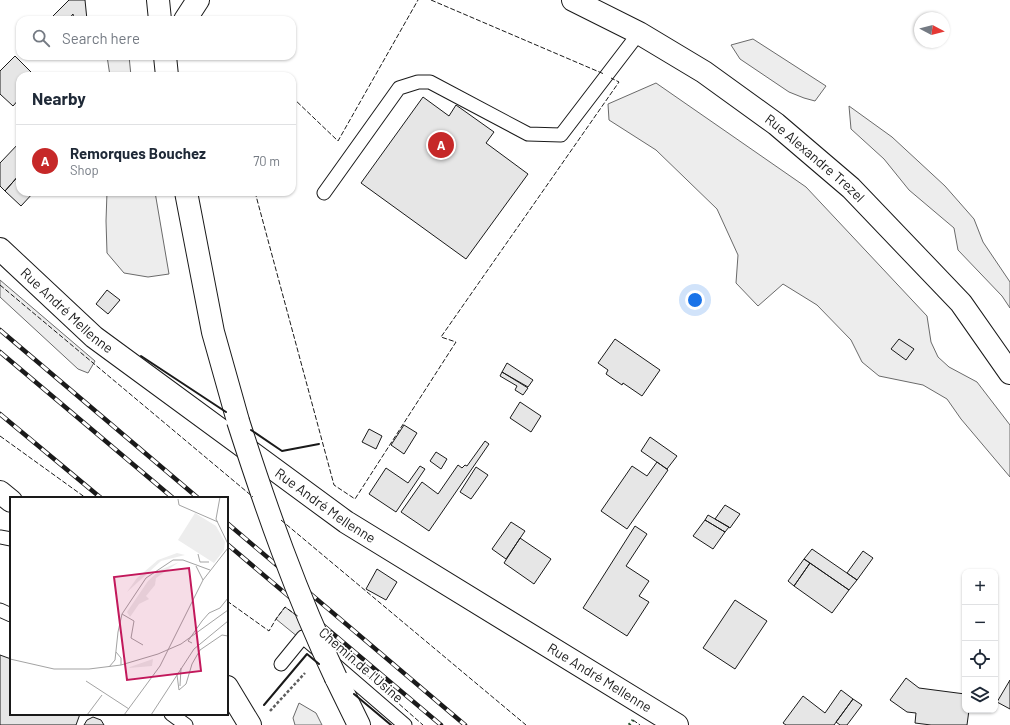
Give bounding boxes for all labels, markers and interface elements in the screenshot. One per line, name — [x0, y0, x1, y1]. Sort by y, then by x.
north arrow — [914, 12, 950, 48]
search box — [16, 16, 296, 60]
icon: search — [30, 27, 52, 49]
text: Search here — [62, 29, 140, 47]
text: Nearby — [32, 88, 86, 108]
street label: Rue Alexandre Trezel — [762, 110, 869, 205]
pin: A — [428, 130, 454, 160]
text: Remorques Bouchez — [70, 144, 206, 162]
text: A — [41, 153, 49, 169]
text: 70 m — [253, 153, 280, 169]
text: Shop — [70, 162, 99, 178]
street label: Rue André Mellenne — [17, 264, 117, 356]
your location — [685, 290, 705, 310]
street label: Rue André Mellenne — [272, 464, 379, 546]
inset map — [10, 497, 228, 715]
map controls — [962, 569, 998, 713]
button: + — [962, 569, 998, 605]
button: − — [962, 605, 998, 641]
street label: Chemin de l'Usine — [316, 623, 407, 706]
street label: Rue André Mellenne — [545, 639, 655, 716]
button: locate — [962, 641, 998, 677]
button: layers — [962, 677, 998, 713]

